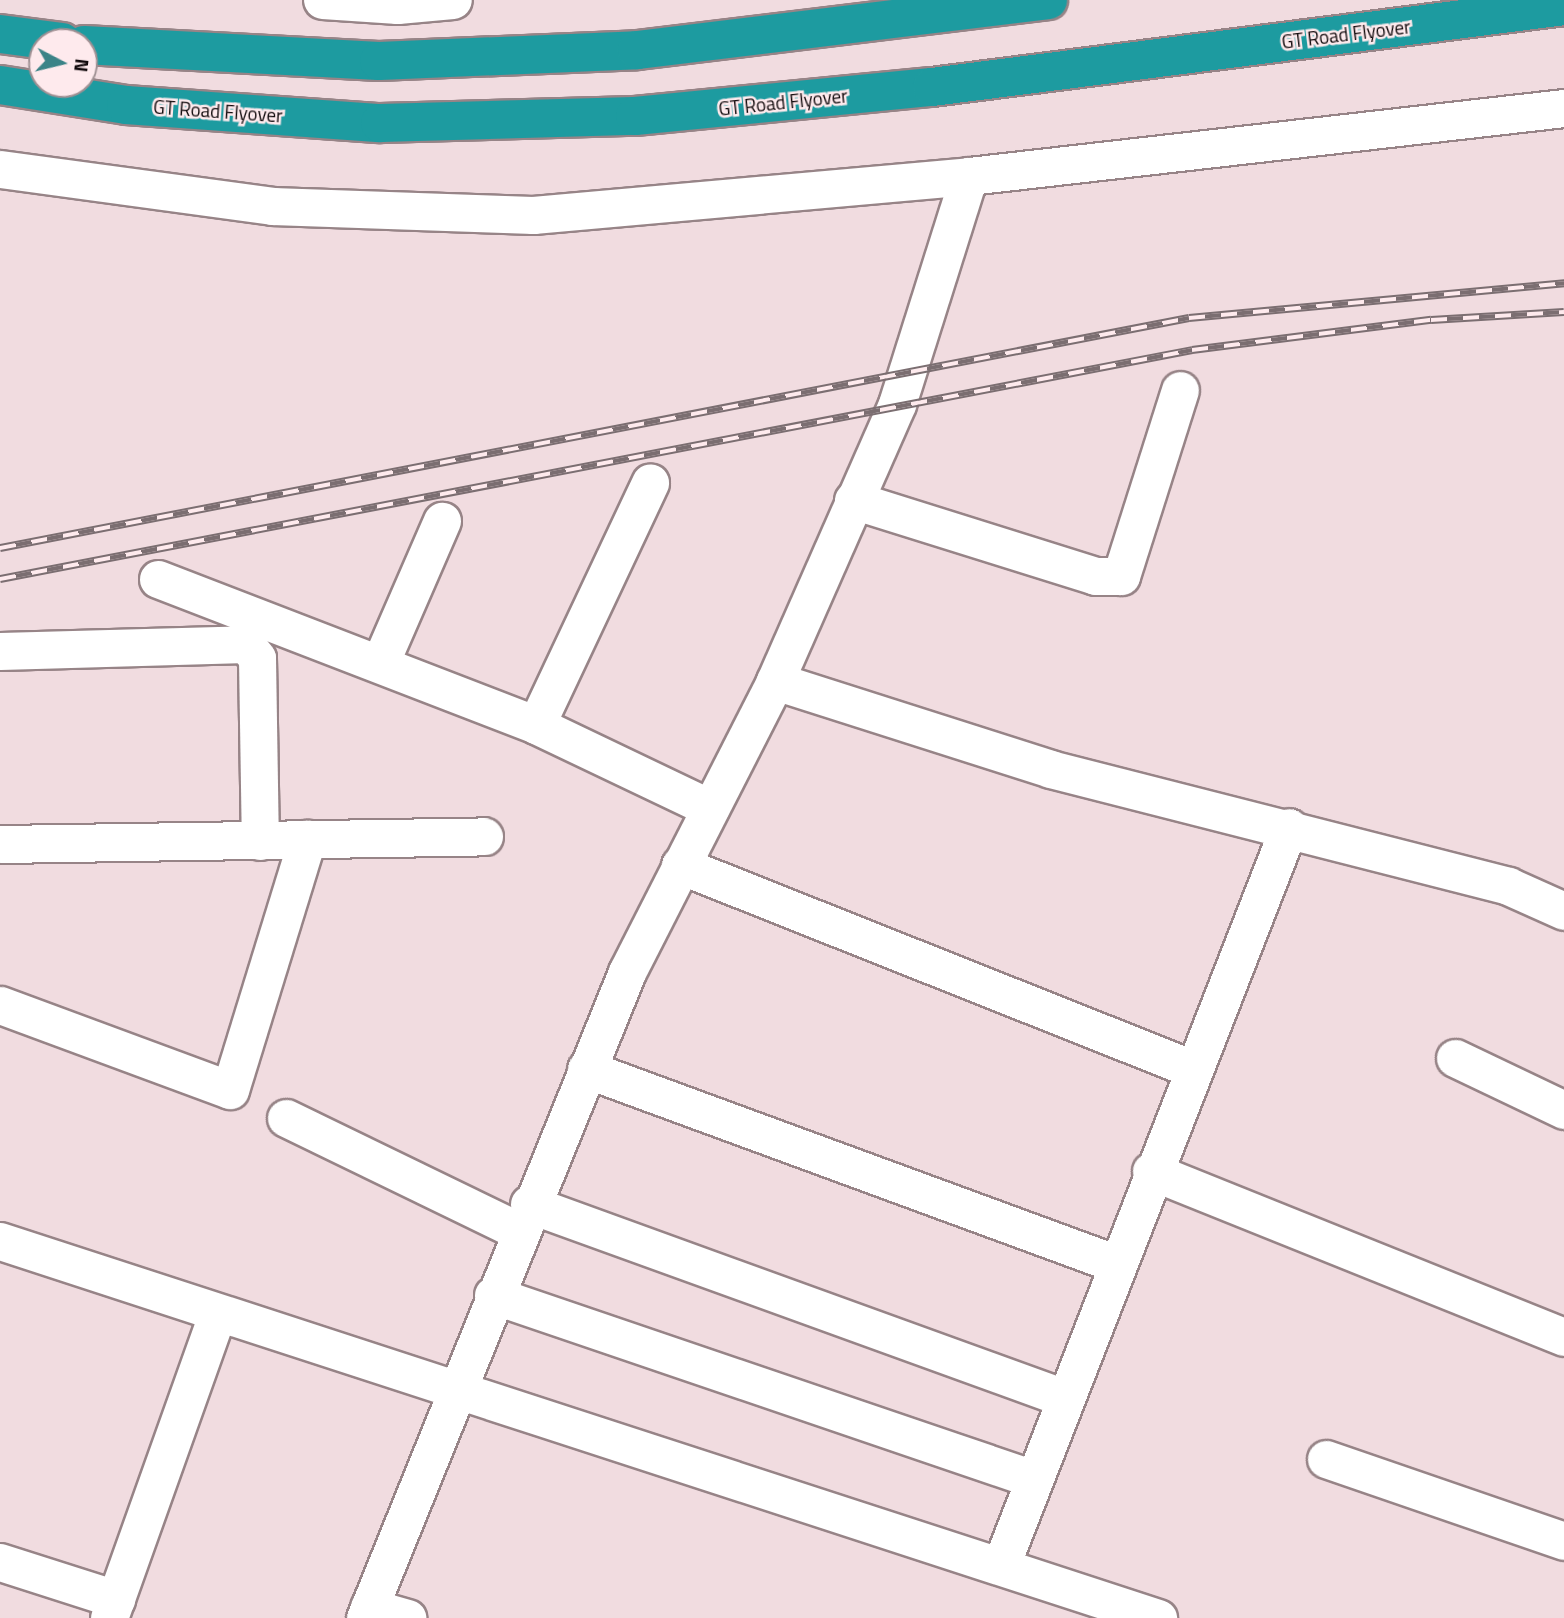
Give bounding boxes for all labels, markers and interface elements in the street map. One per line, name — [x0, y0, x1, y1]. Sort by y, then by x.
street label: GT Road Flyover — [1280, 15, 1412, 53]
north arrow — [28, 28, 98, 98]
text: N — [67, 57, 98, 74]
street label: GT Road Flyover — [717, 84, 849, 120]
street label: GT Road Flyover — [153, 95, 283, 127]

